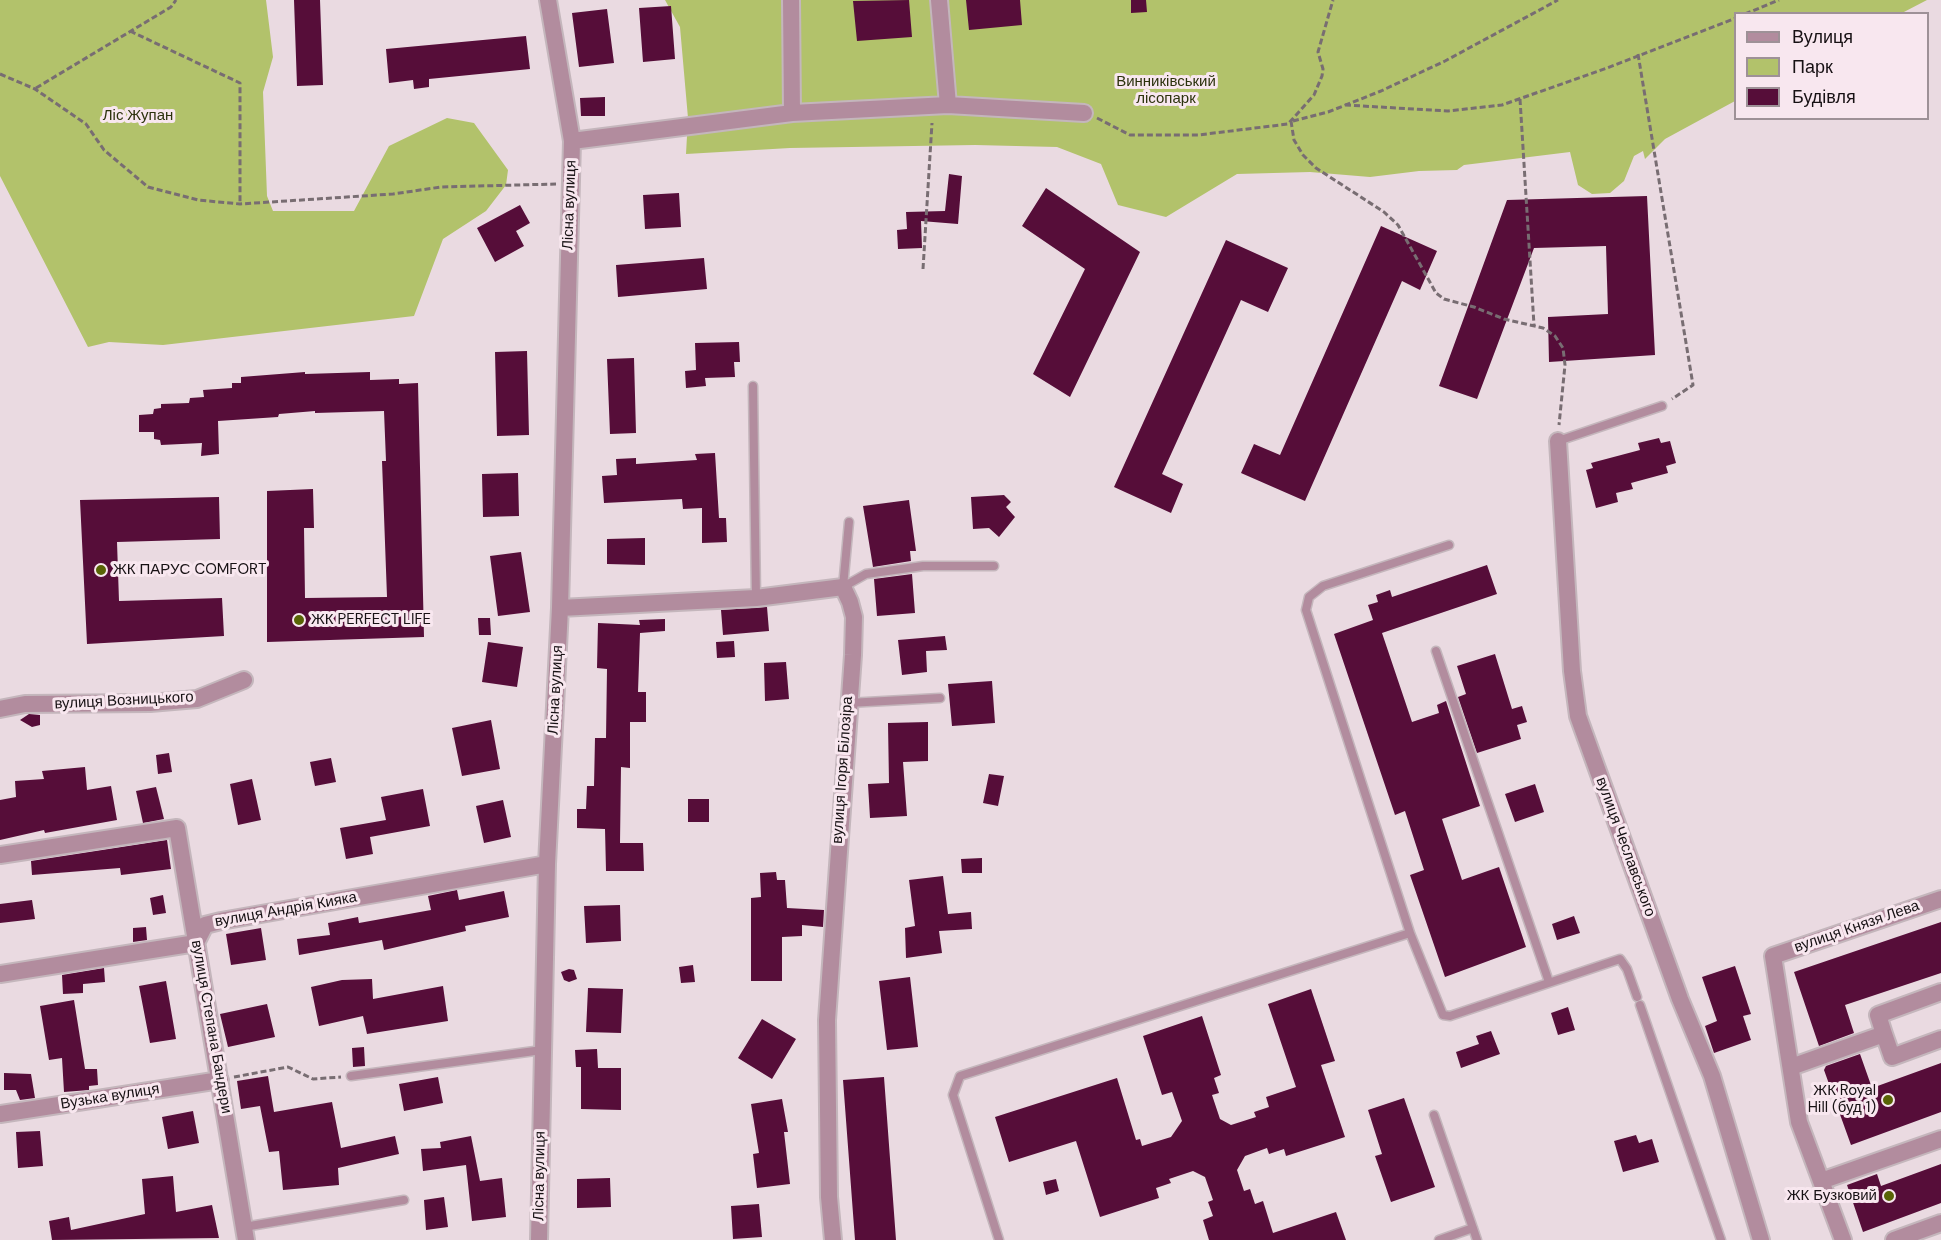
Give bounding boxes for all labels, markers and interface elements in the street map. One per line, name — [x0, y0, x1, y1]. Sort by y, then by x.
legend — [1734, 12, 1929, 120]
text: Вулиця — [1792, 25, 1853, 49]
text: Парк — [1792, 55, 1833, 79]
park label: Винниківський лісопарк — [1116, 73, 1216, 108]
text: Будівля — [1792, 85, 1856, 109]
park label: Ліс Жупан — [103, 107, 173, 125]
street label: Лісна вулиця — [559, 160, 581, 250]
place label: ЖК ПАРУС COMFORT — [113, 561, 266, 579]
marker: ЖК ПАРУС COMFORT — [94, 563, 108, 577]
place label: ЖК PERFECT LIFE — [311, 611, 431, 629]
marker: ЖК PERFECT LIFE — [292, 613, 306, 627]
street label: Лісна вулиця — [545, 645, 567, 735]
street label: вулиця Возницького — [54, 688, 194, 714]
street label: вулиця Ігоря Білозіра — [829, 696, 857, 844]
street label: вулиця Чеславського — [1591, 775, 1659, 919]
street label: вулиця Андрія Кияка — [214, 889, 358, 931]
street label: вулиця Князя Лева — [1792, 897, 1922, 957]
street label: вулиця Степана Бандери — [187, 939, 235, 1115]
street label: Вузька вулиця — [59, 1080, 161, 1114]
place label: ЖК Royal Hill (буд 1) — [1808, 1082, 1876, 1117]
marker: ЖК Royal Hill (буд 1) — [1881, 1093, 1895, 1107]
street label: Лісна вулиця — [530, 1131, 550, 1221]
place label: ЖК Бузковий — [1787, 1187, 1877, 1205]
marker: ЖК Бузковий — [1882, 1189, 1896, 1203]

